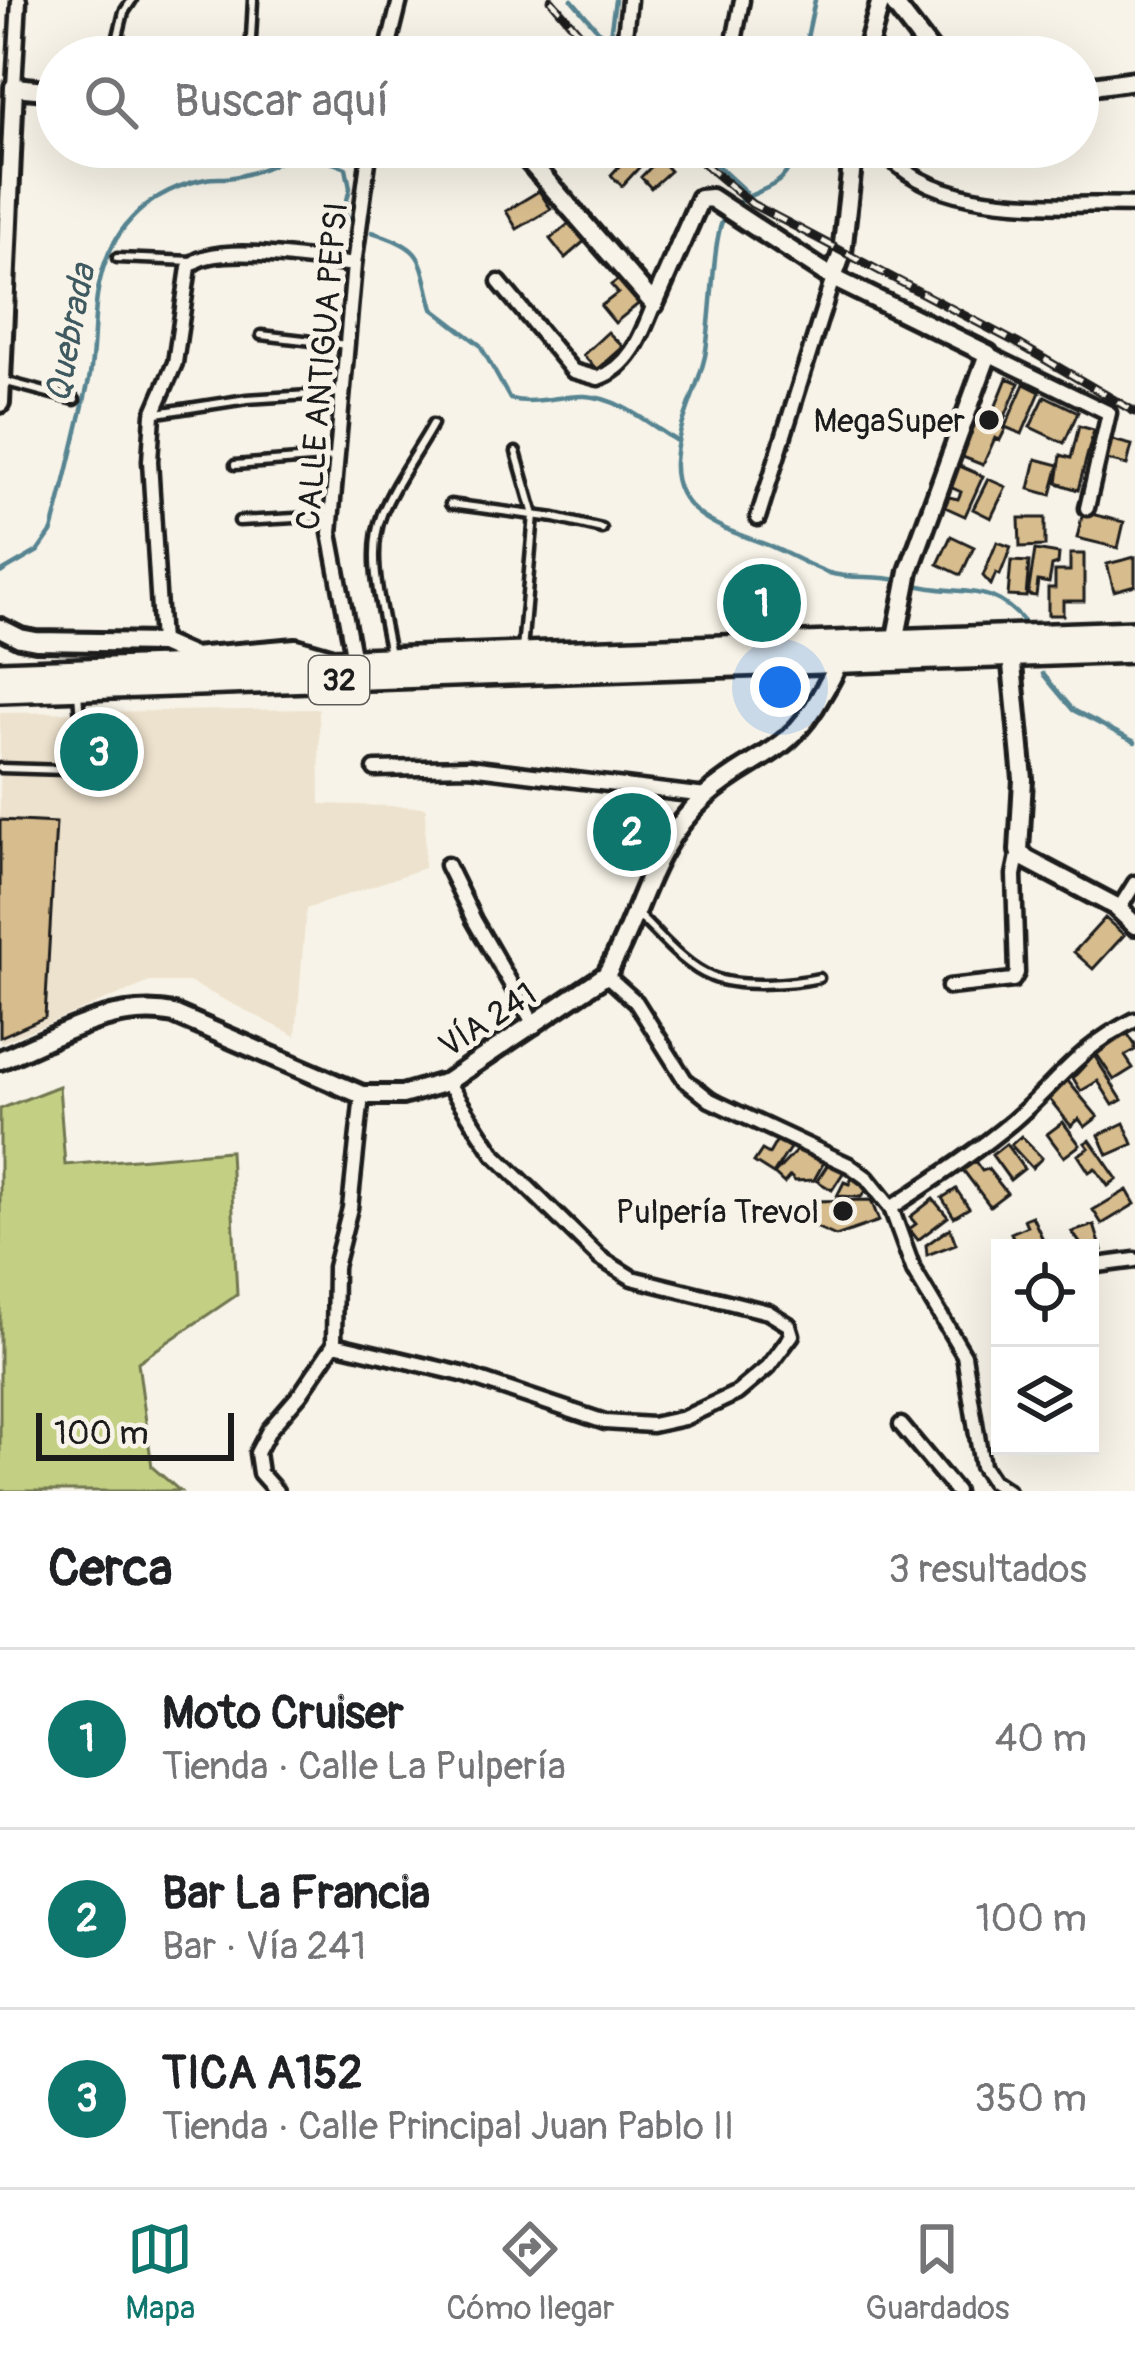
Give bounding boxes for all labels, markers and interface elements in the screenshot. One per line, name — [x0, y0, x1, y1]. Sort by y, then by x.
search box — [36, 36, 1099, 168]
icon: search — [78, 69, 144, 135]
text: Buscar aquí — [174, 74, 389, 130]
street label: CALLE ANTIGUA PEPSI — [288, 200, 357, 532]
water label: Quebrada — [35, 258, 106, 406]
place label: MegaSuper — [814, 401, 965, 442]
marker: MegaSuper — [976, 407, 1002, 433]
pin: 1 — [723, 558, 801, 648]
road number: 32 — [309, 656, 369, 704]
your location — [750, 657, 810, 717]
pin: 3 — [60, 707, 138, 797]
pin: 2 — [593, 787, 671, 877]
street label: VÍA 241 — [431, 974, 544, 1067]
place label: Pulpería Trevol — [616, 1192, 819, 1233]
marker: Pulpería Trevol — [830, 1198, 856, 1224]
map controls — [991, 1239, 1099, 1455]
button: locate — [991, 1239, 1099, 1347]
button: layers — [991, 1347, 1099, 1455]
scale bar — [36, 1407, 234, 1460]
text: 100 m — [54, 1413, 148, 1454]
text: Cerca — [48, 1537, 172, 1601]
text: 3 resultados — [888, 1545, 1087, 1594]
text: Moto Cruiser — [162, 1686, 403, 1742]
text: 1 — [79, 1714, 95, 1763]
text: 40 m — [995, 1714, 1087, 1763]
text: Tienda · Calle La Pulpería — [162, 1742, 566, 1791]
text: Bar La Francia — [162, 1866, 430, 1922]
text: 2 — [76, 1894, 98, 1943]
text: 100 m — [975, 1894, 1087, 1943]
text: Bar · Vía 241 — [162, 1922, 366, 1971]
text: TICA A152 — [162, 2046, 363, 2102]
text: 3 — [76, 2074, 98, 2123]
text: 350 m — [974, 2074, 1087, 2123]
text: Tienda · Calle Principal Juan Pablo II — [162, 2102, 734, 2151]
tab: Mapa — [125, 2216, 195, 2329]
tab: Cómo llegar — [446, 2216, 614, 2329]
tab: Guardados — [865, 2216, 1010, 2329]

